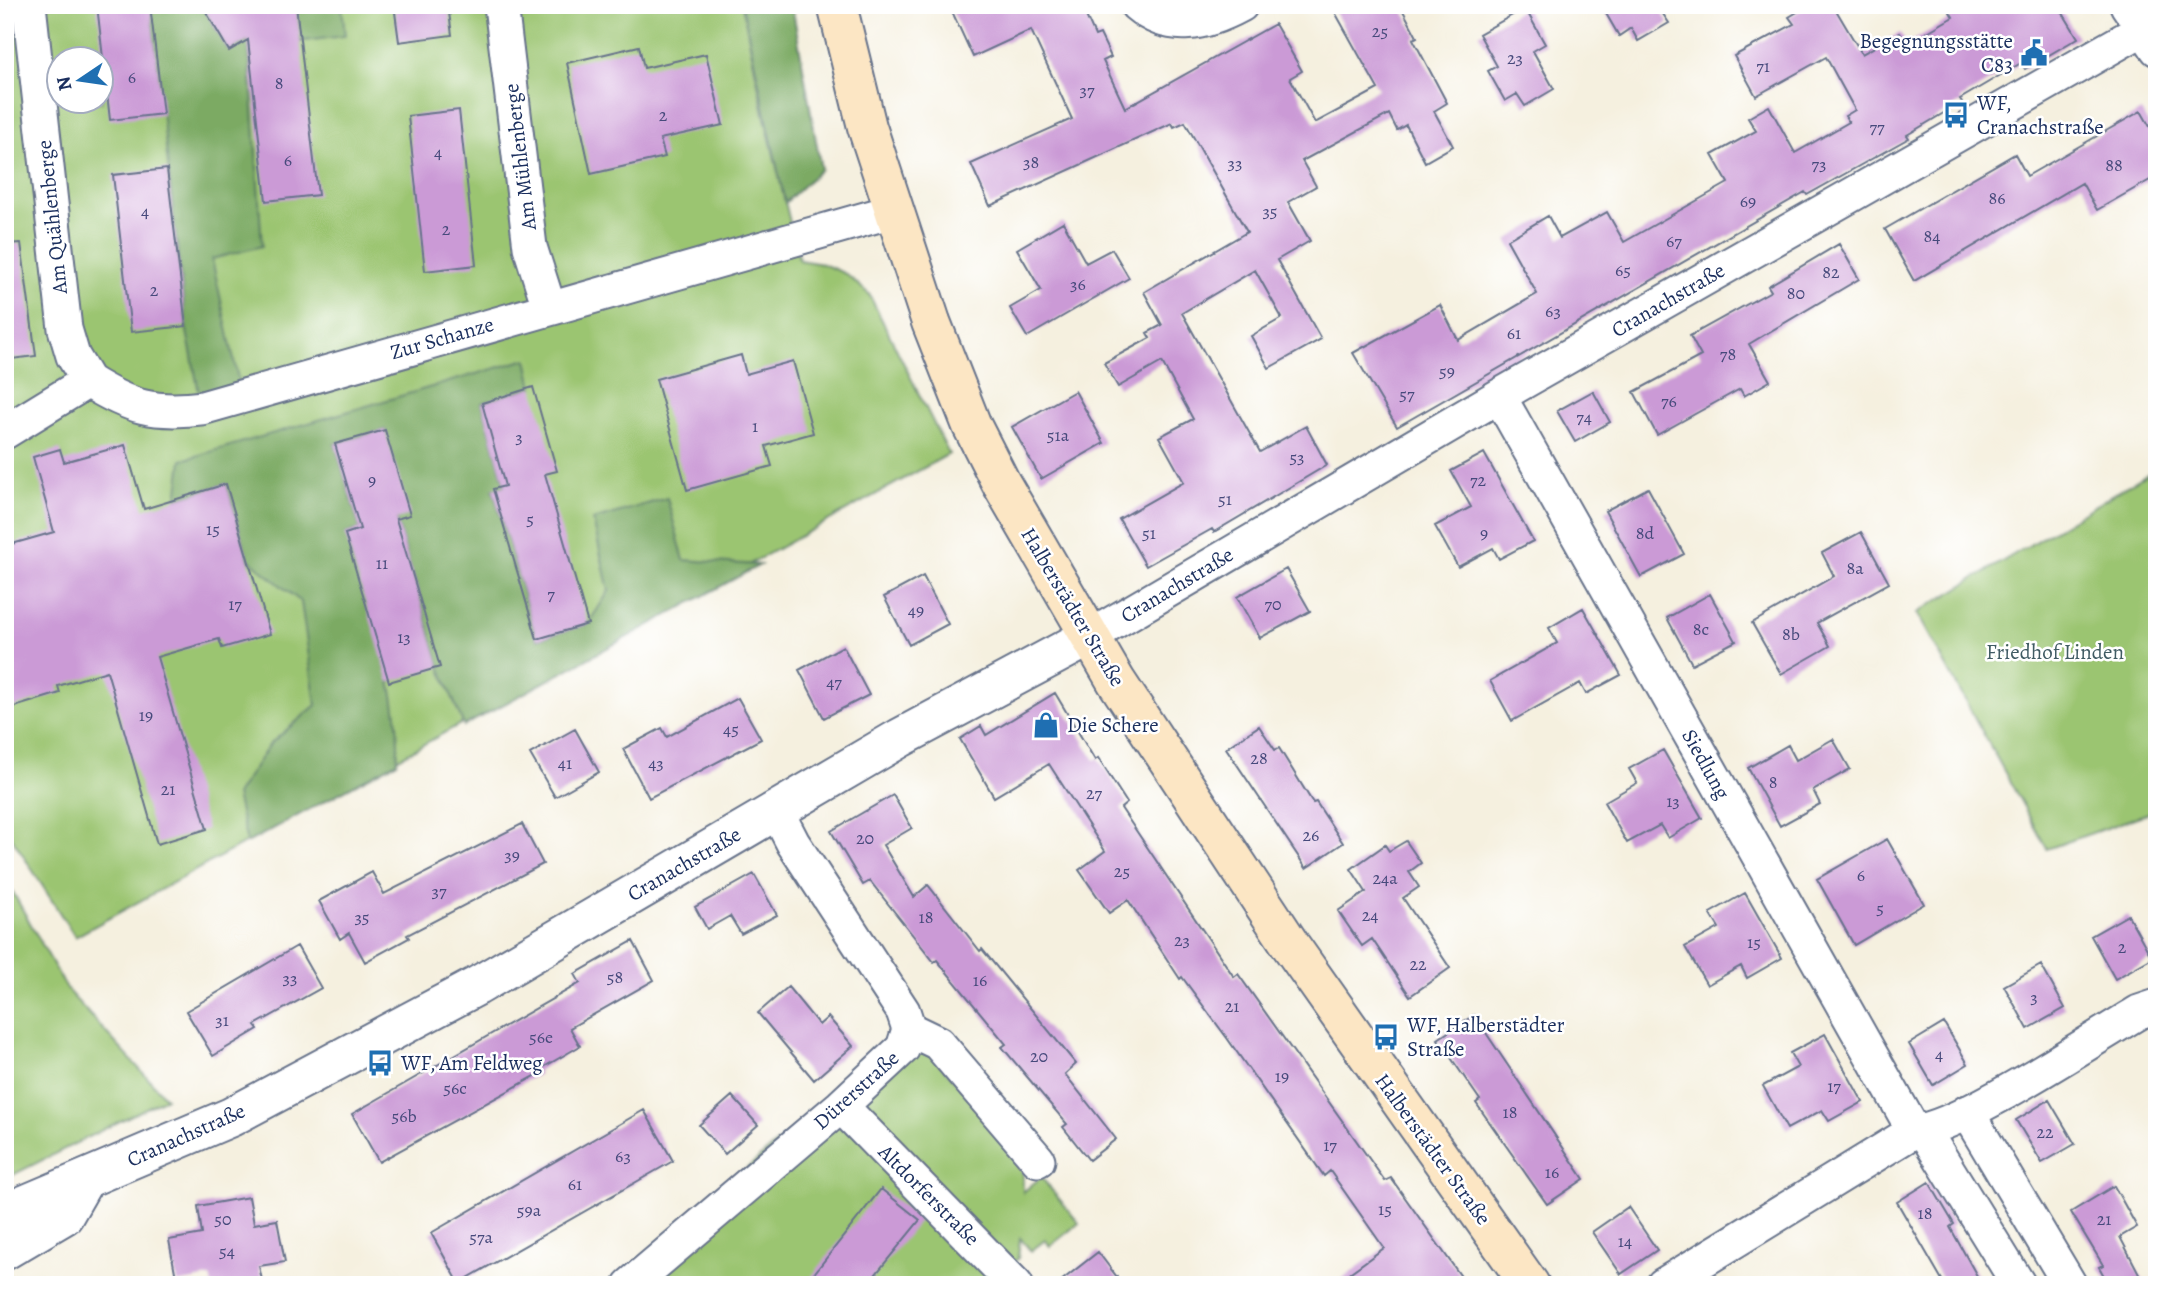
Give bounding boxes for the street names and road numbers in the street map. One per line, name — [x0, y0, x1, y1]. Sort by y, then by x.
street label: Am Mühlenberge — [497, 82, 543, 233]
street label: Am Quählenberge — [30, 139, 74, 296]
street label: Cranachstraße — [1606, 256, 1730, 344]
street label: Zur Schanze — [387, 310, 497, 366]
street label: Halberstädter Straße — [1014, 522, 1132, 692]
street label: Cranachstraße — [1116, 540, 1238, 630]
street label: Siedlung — [1675, 724, 1737, 804]
street label: Cranachstraße — [622, 820, 746, 908]
street label: Dürerstraße — [807, 1044, 905, 1136]
street label: Halberstädter Straße — [1369, 1068, 1497, 1230]
street label: Cranachstraße — [122, 1096, 250, 1174]
street label: Altdorferstraße — [872, 1138, 986, 1252]

